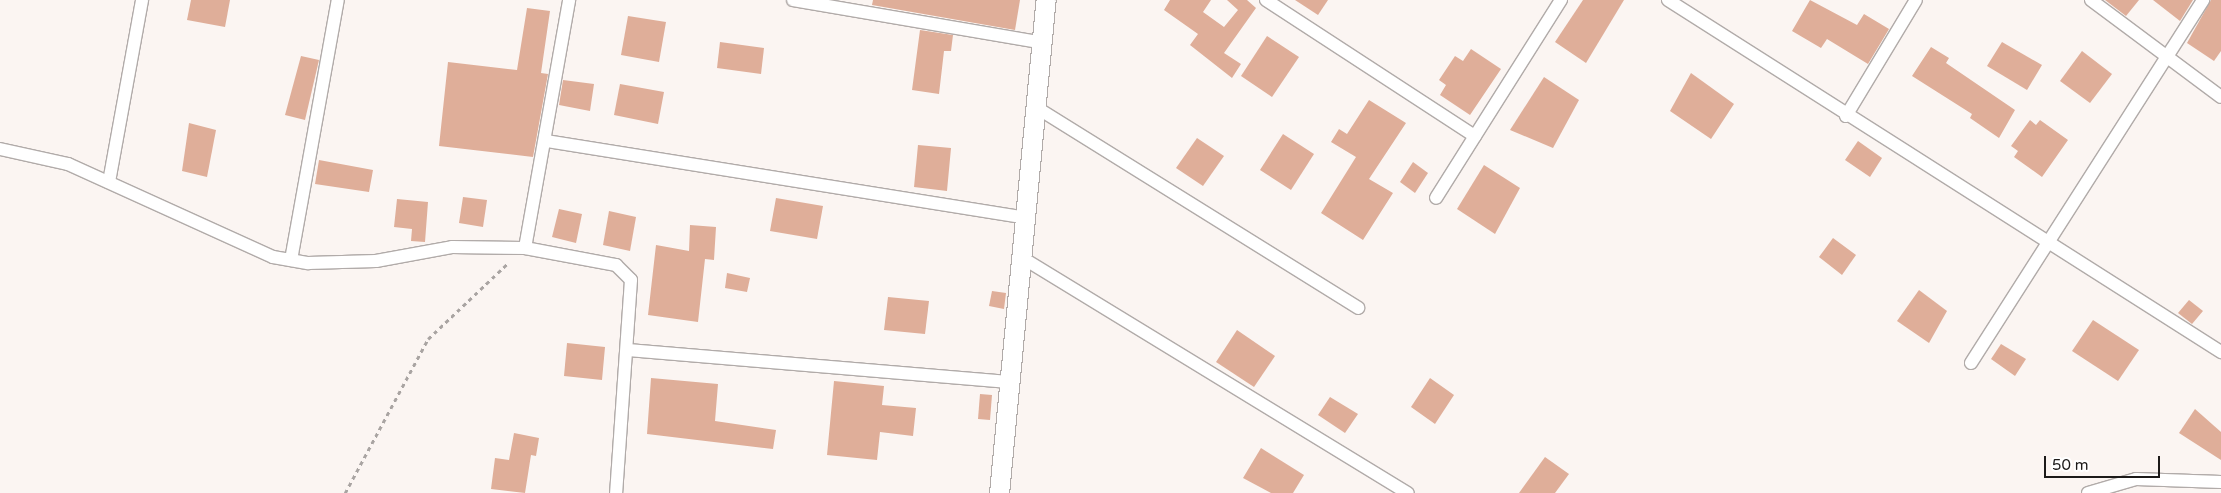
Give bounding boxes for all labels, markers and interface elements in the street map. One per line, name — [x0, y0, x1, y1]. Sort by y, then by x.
scale bar — [2046, 446, 2162, 478]
text: 50 m — [2052, 456, 2089, 474]

